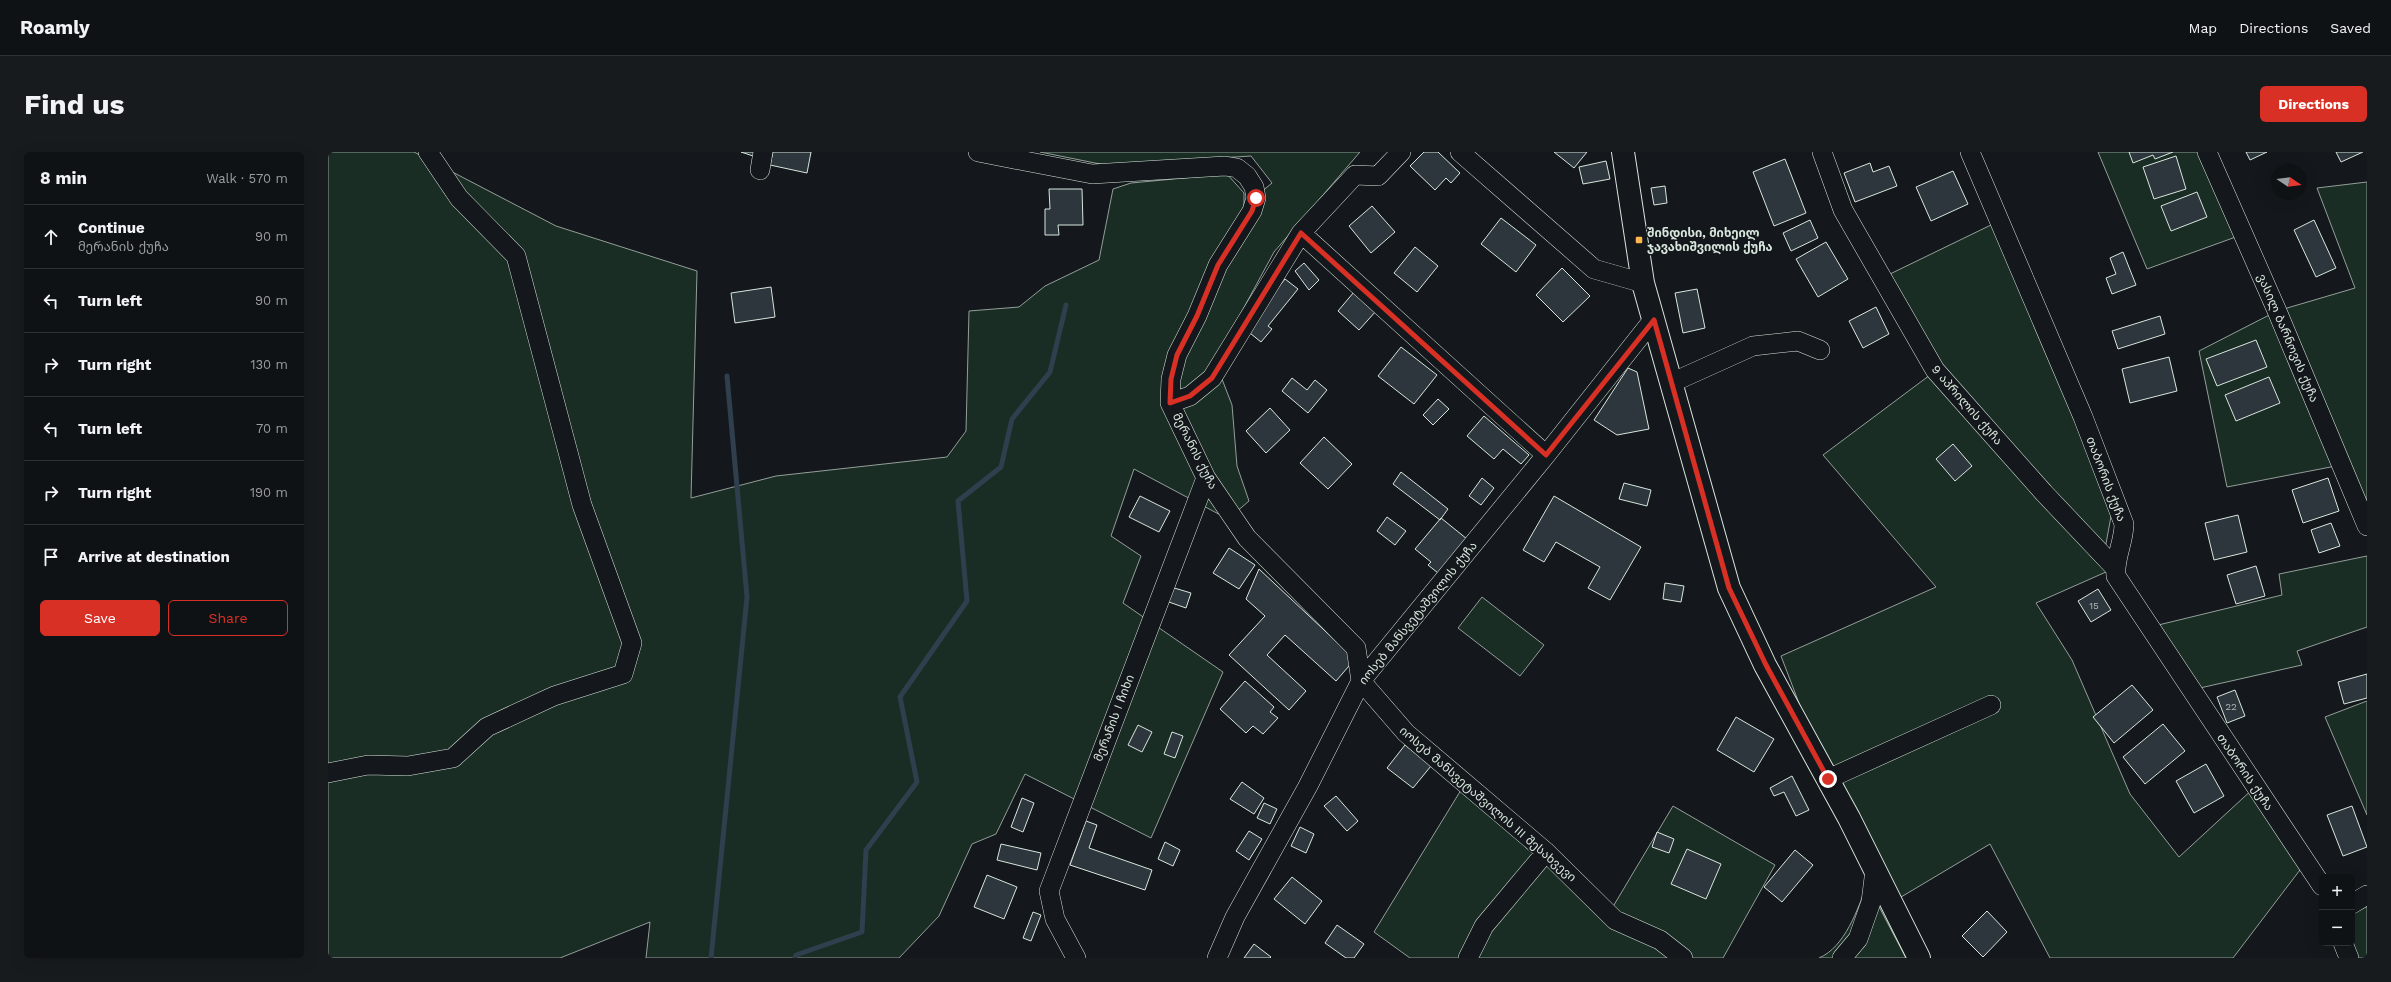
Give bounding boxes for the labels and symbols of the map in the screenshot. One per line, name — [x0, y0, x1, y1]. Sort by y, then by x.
north arrow — [2271, 164, 2307, 200]
route start — [1247, 189, 1265, 207]
place label: შინდისი, მიხეილ ჯავახიშვილის ქუჩა — [1647, 226, 1773, 255]
marker: შინდისი, მიხეილ ჯავახიშვილის ქუჩა — [1634, 235, 1644, 245]
street label: ვასილ ბარნოვის ქუჩა — [2254, 272, 2321, 405]
street label: 9 აპრილის ქუჩა — [1928, 362, 2005, 448]
street label: მერანის ქუჩა — [1170, 410, 1220, 492]
street label: თაბორის ქუჩა — [2083, 434, 2129, 524]
street label: იოსებ მანსვეტაშვილის ქუჩა — [1356, 539, 1481, 688]
house number: 15 — [2089, 600, 2099, 611]
street label: მერანის I ჩიხი — [1091, 673, 1137, 763]
house number: 22 — [2225, 701, 2237, 712]
street label: იოსებ მანსვეტაშვილის III შესახვევი — [1396, 723, 1579, 885]
street label: თაბორის ქუჩა — [2214, 731, 2276, 813]
route end — [1819, 770, 1837, 788]

